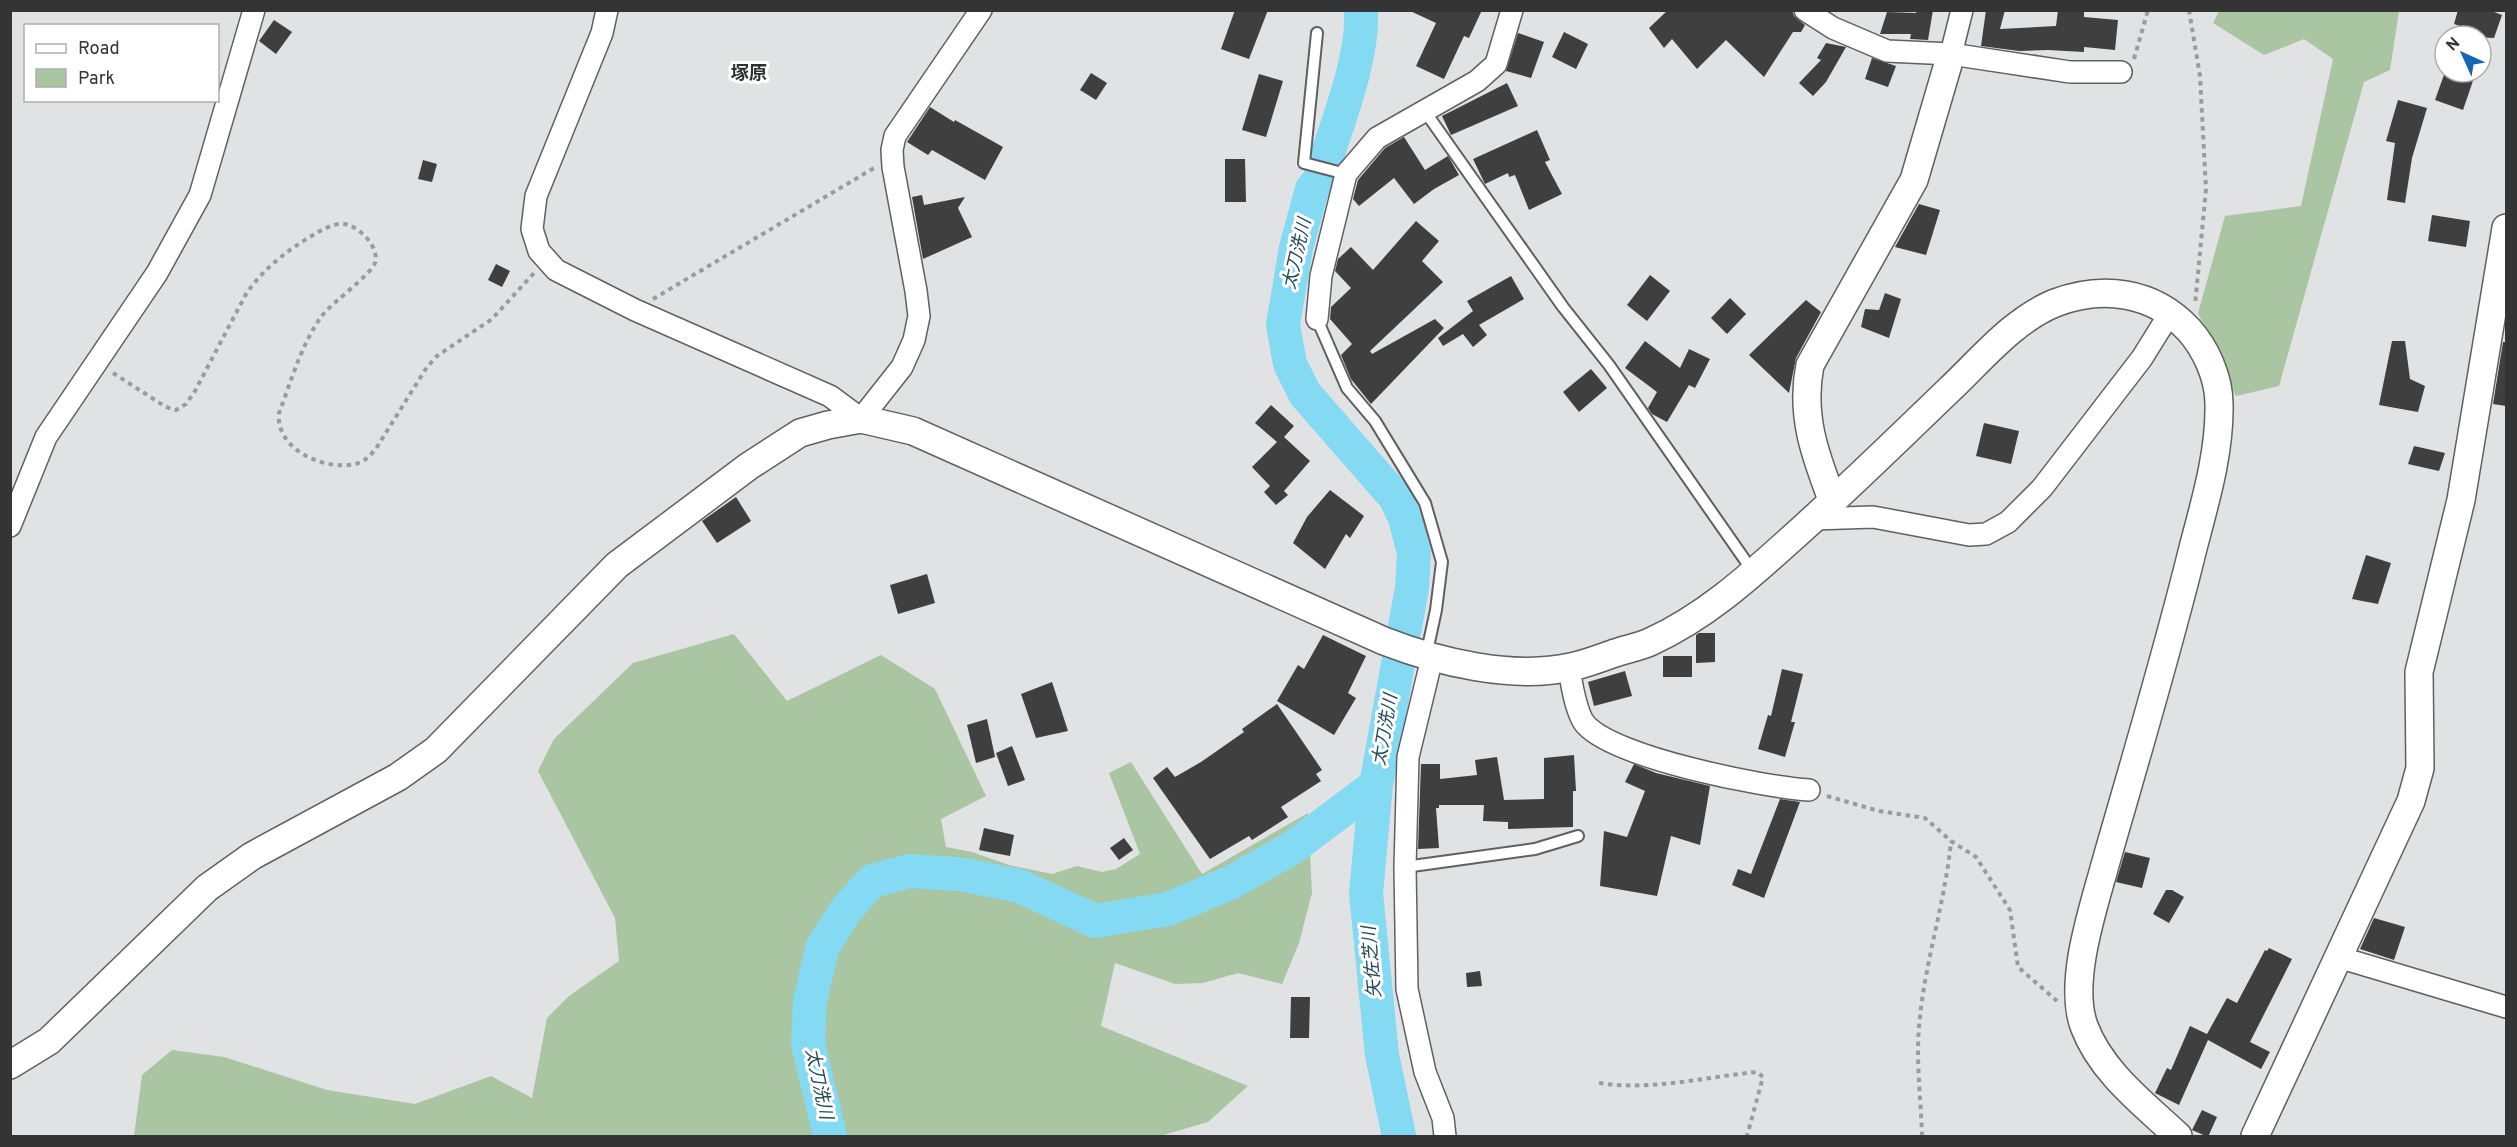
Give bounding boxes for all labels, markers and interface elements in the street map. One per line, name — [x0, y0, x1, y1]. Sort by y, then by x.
legend — [24, 24, 219, 102]
north arrow — [2433, 24, 2493, 84]
text: N — [2443, 34, 2465, 56]
text: Road — [78, 38, 120, 61]
district label: 塚原 — [731, 63, 767, 86]
text: Park — [78, 68, 115, 91]
water label: 太刀洗川 — [1279, 214, 1318, 292]
water label: 太刀洗川 — [1368, 691, 1404, 767]
water label: 矢佐芝川 — [1358, 923, 1388, 999]
water label: 太刀洗川 — [799, 1046, 837, 1124]

